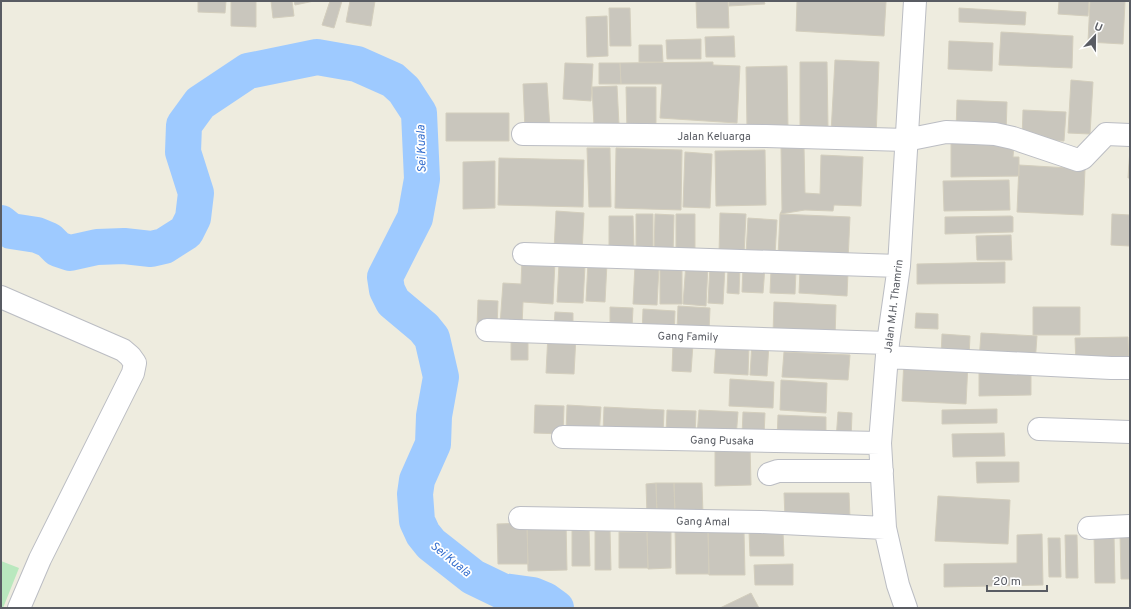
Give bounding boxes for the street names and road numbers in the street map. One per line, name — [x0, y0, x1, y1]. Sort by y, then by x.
street label: Jalan Keluarga — [677, 130, 751, 144]
street label: Jalan M.H. Thamrin — [881, 259, 907, 354]
street label: Gang Family — [658, 329, 719, 345]
street label: Gang Pusaka — [690, 433, 754, 449]
street label: Gang Amal — [676, 515, 730, 529]

